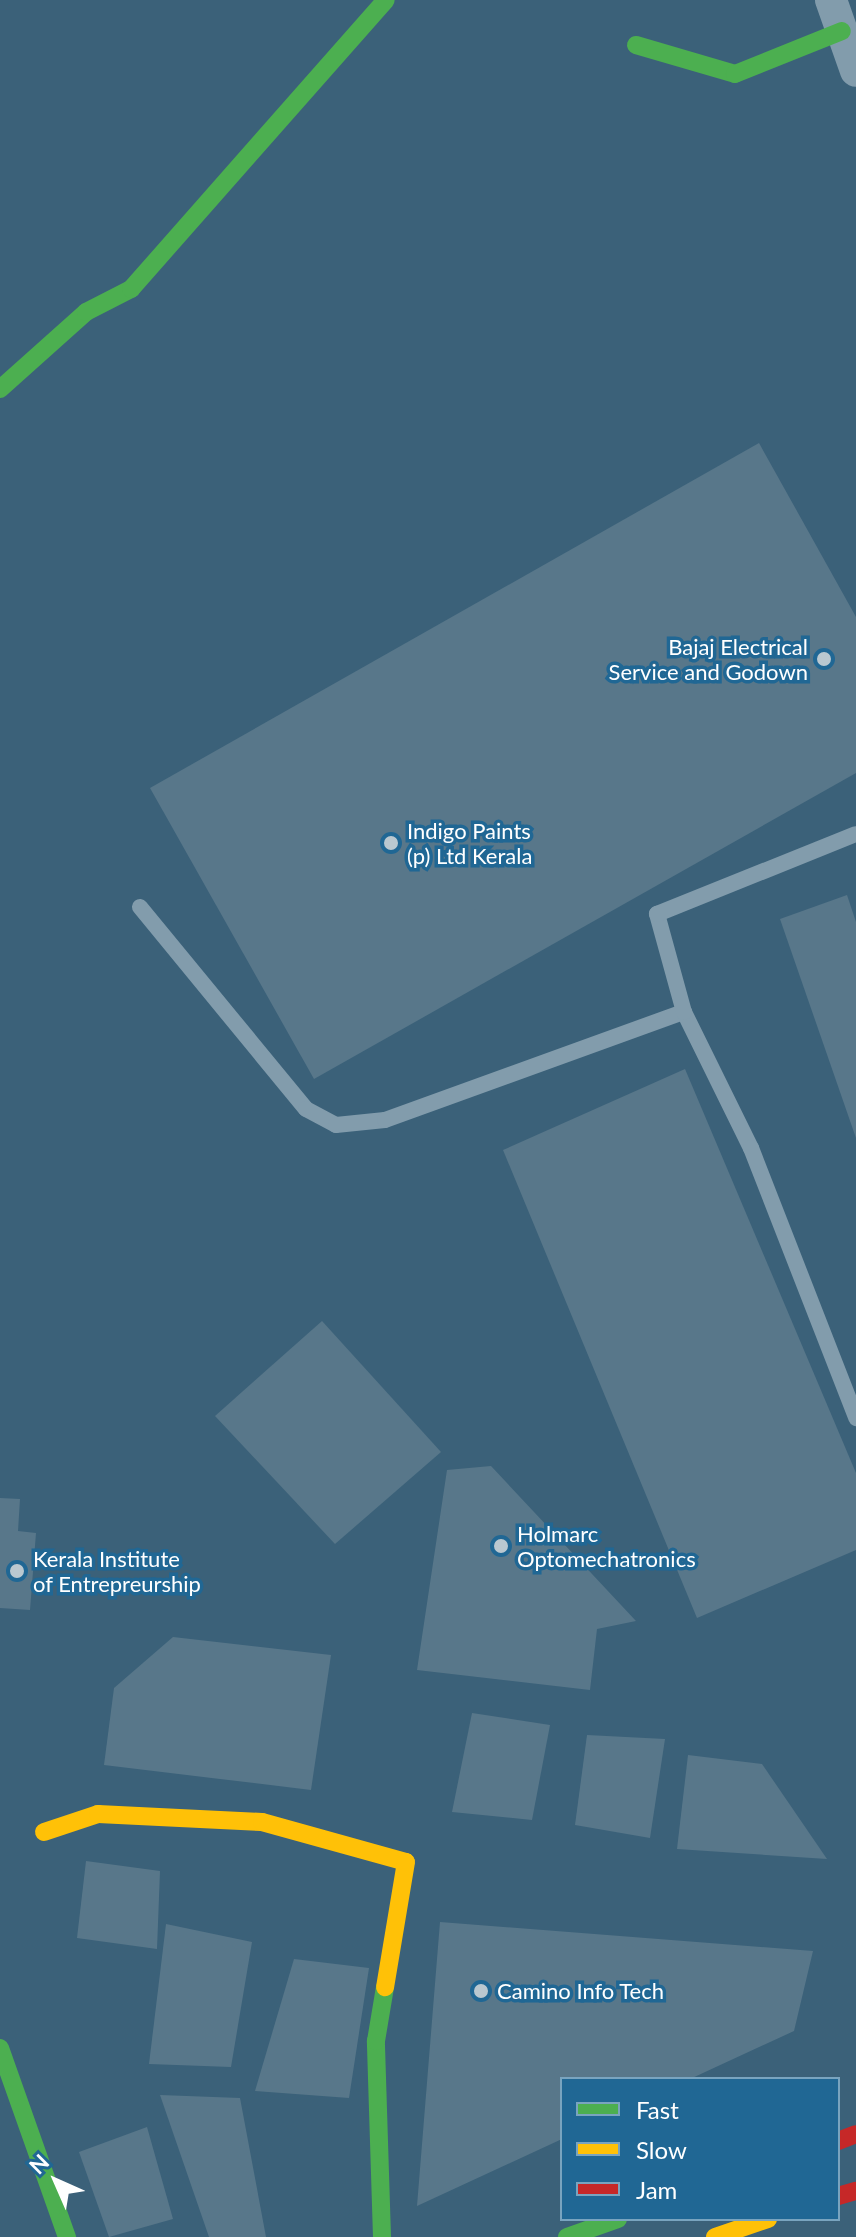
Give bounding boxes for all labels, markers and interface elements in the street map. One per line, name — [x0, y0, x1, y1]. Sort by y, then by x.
place label: Bajaj Electrical Service and Godown — [609, 633, 808, 684]
marker: Bajaj Electrical Service and Godown — [815, 650, 833, 668]
place label: Indigo Paints (p) Ltd Kerala — [407, 817, 532, 868]
marker: Indigo Paints (p) Ltd Kerala — [382, 834, 400, 852]
place label: Holmarc Optomechatronics — [517, 1520, 696, 1572]
marker: Holmarc Optomechatronics — [492, 1537, 510, 1555]
place label: Kerala Institute of Entrepreurship — [33, 1545, 201, 1596]
marker: Kerala Institute of Entrepreurship — [8, 1562, 26, 1580]
place label: Camino Info Tech — [497, 1978, 665, 2004]
marker: Camino Info Tech — [472, 1982, 490, 2000]
legend — [560, 2077, 840, 2221]
text: Fast — [636, 2095, 679, 2124]
text: Slow — [636, 2135, 687, 2164]
north arrow — [16, 2141, 96, 2221]
text: N — [23, 2148, 54, 2179]
text: Jam — [636, 2175, 677, 2204]

